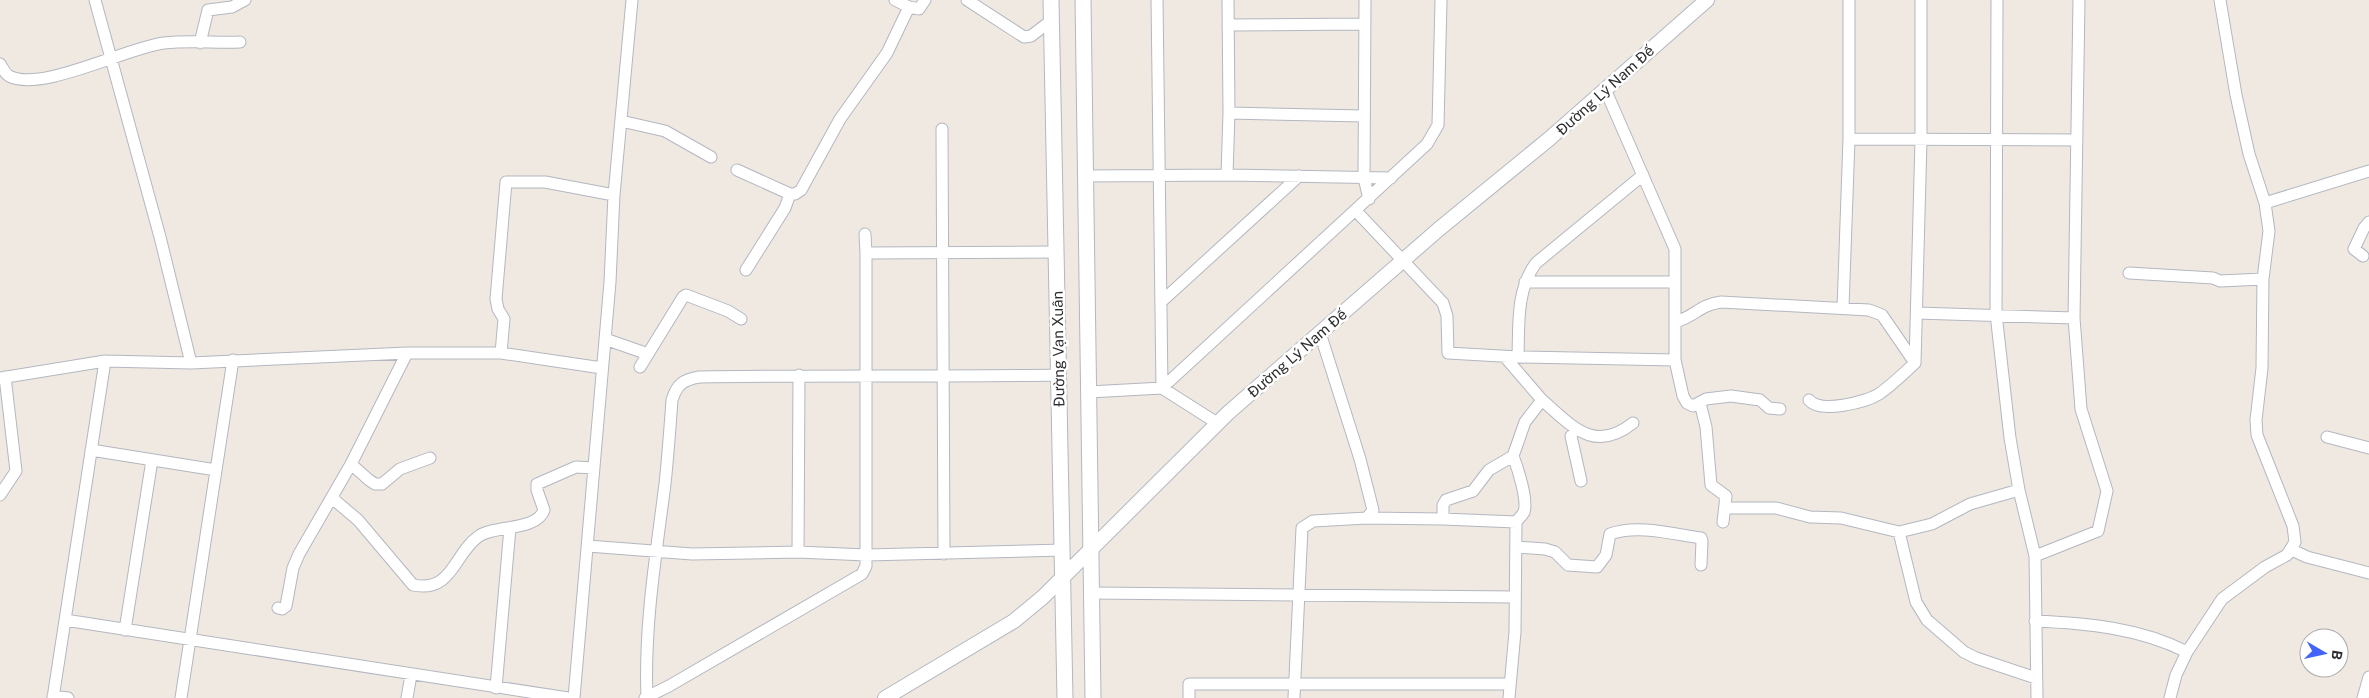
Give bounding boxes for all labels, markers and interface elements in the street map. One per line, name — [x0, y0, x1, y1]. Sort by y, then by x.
street label: Đường Lý Nam Đế — [1553, 41, 1658, 138]
street label: Đường Vạn Xuân — [1048, 291, 1068, 407]
street label: Đường Lý Nam Đế — [1244, 305, 1350, 401]
north arrow — [2299, 628, 2349, 678]
text: B — [2328, 649, 2345, 661]

